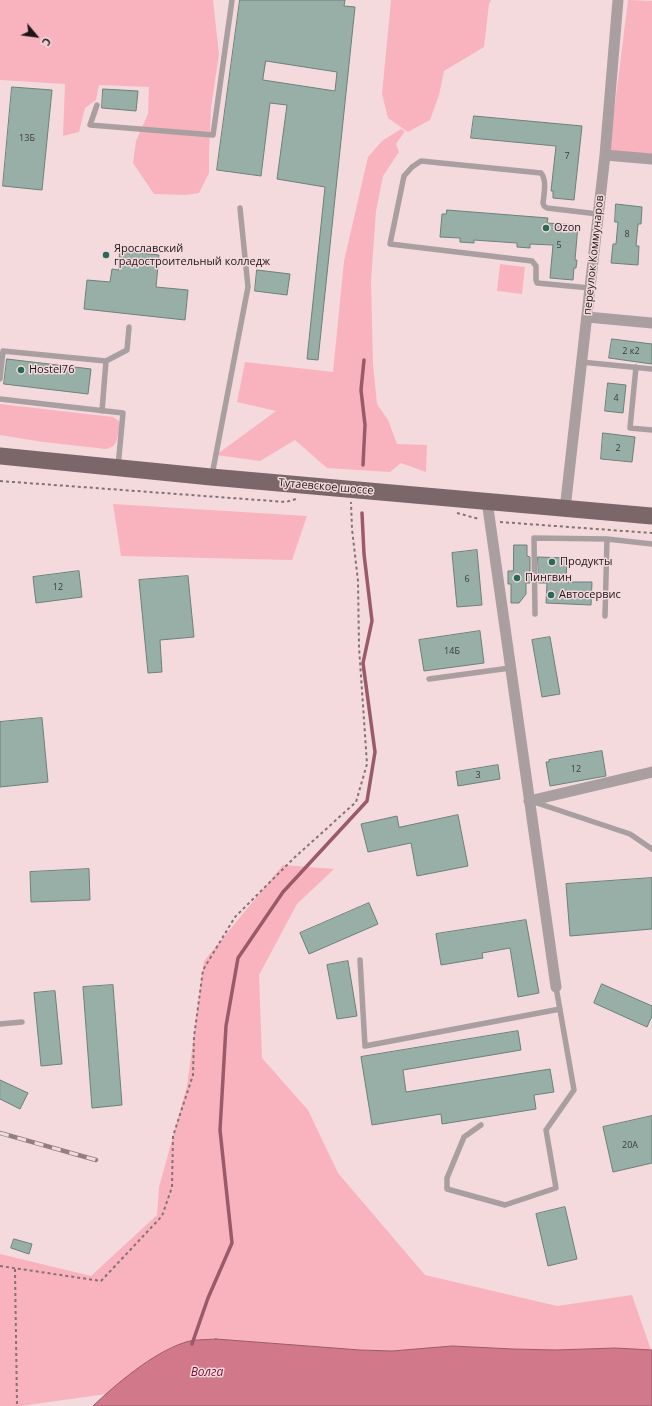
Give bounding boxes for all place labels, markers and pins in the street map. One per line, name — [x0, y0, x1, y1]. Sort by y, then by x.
place label: Ozon — [554, 221, 581, 235]
marker: Ozon — [541, 223, 551, 233]
place label: Ярославский градостроительный колледж — [114, 242, 270, 268]
marker: Ярославский градостроительный колледж — [101, 250, 111, 260]
place label: Hostel76 — [29, 363, 74, 377]
marker: Hostel76 — [16, 365, 26, 375]
place label: Продукты — [560, 555, 612, 569]
marker: Продукты — [547, 557, 557, 567]
place label: Пингвин — [525, 571, 572, 585]
marker: Пингвин — [512, 573, 522, 583]
place label: Автосервис — [559, 588, 621, 602]
marker: Автосервис — [546, 590, 556, 600]

